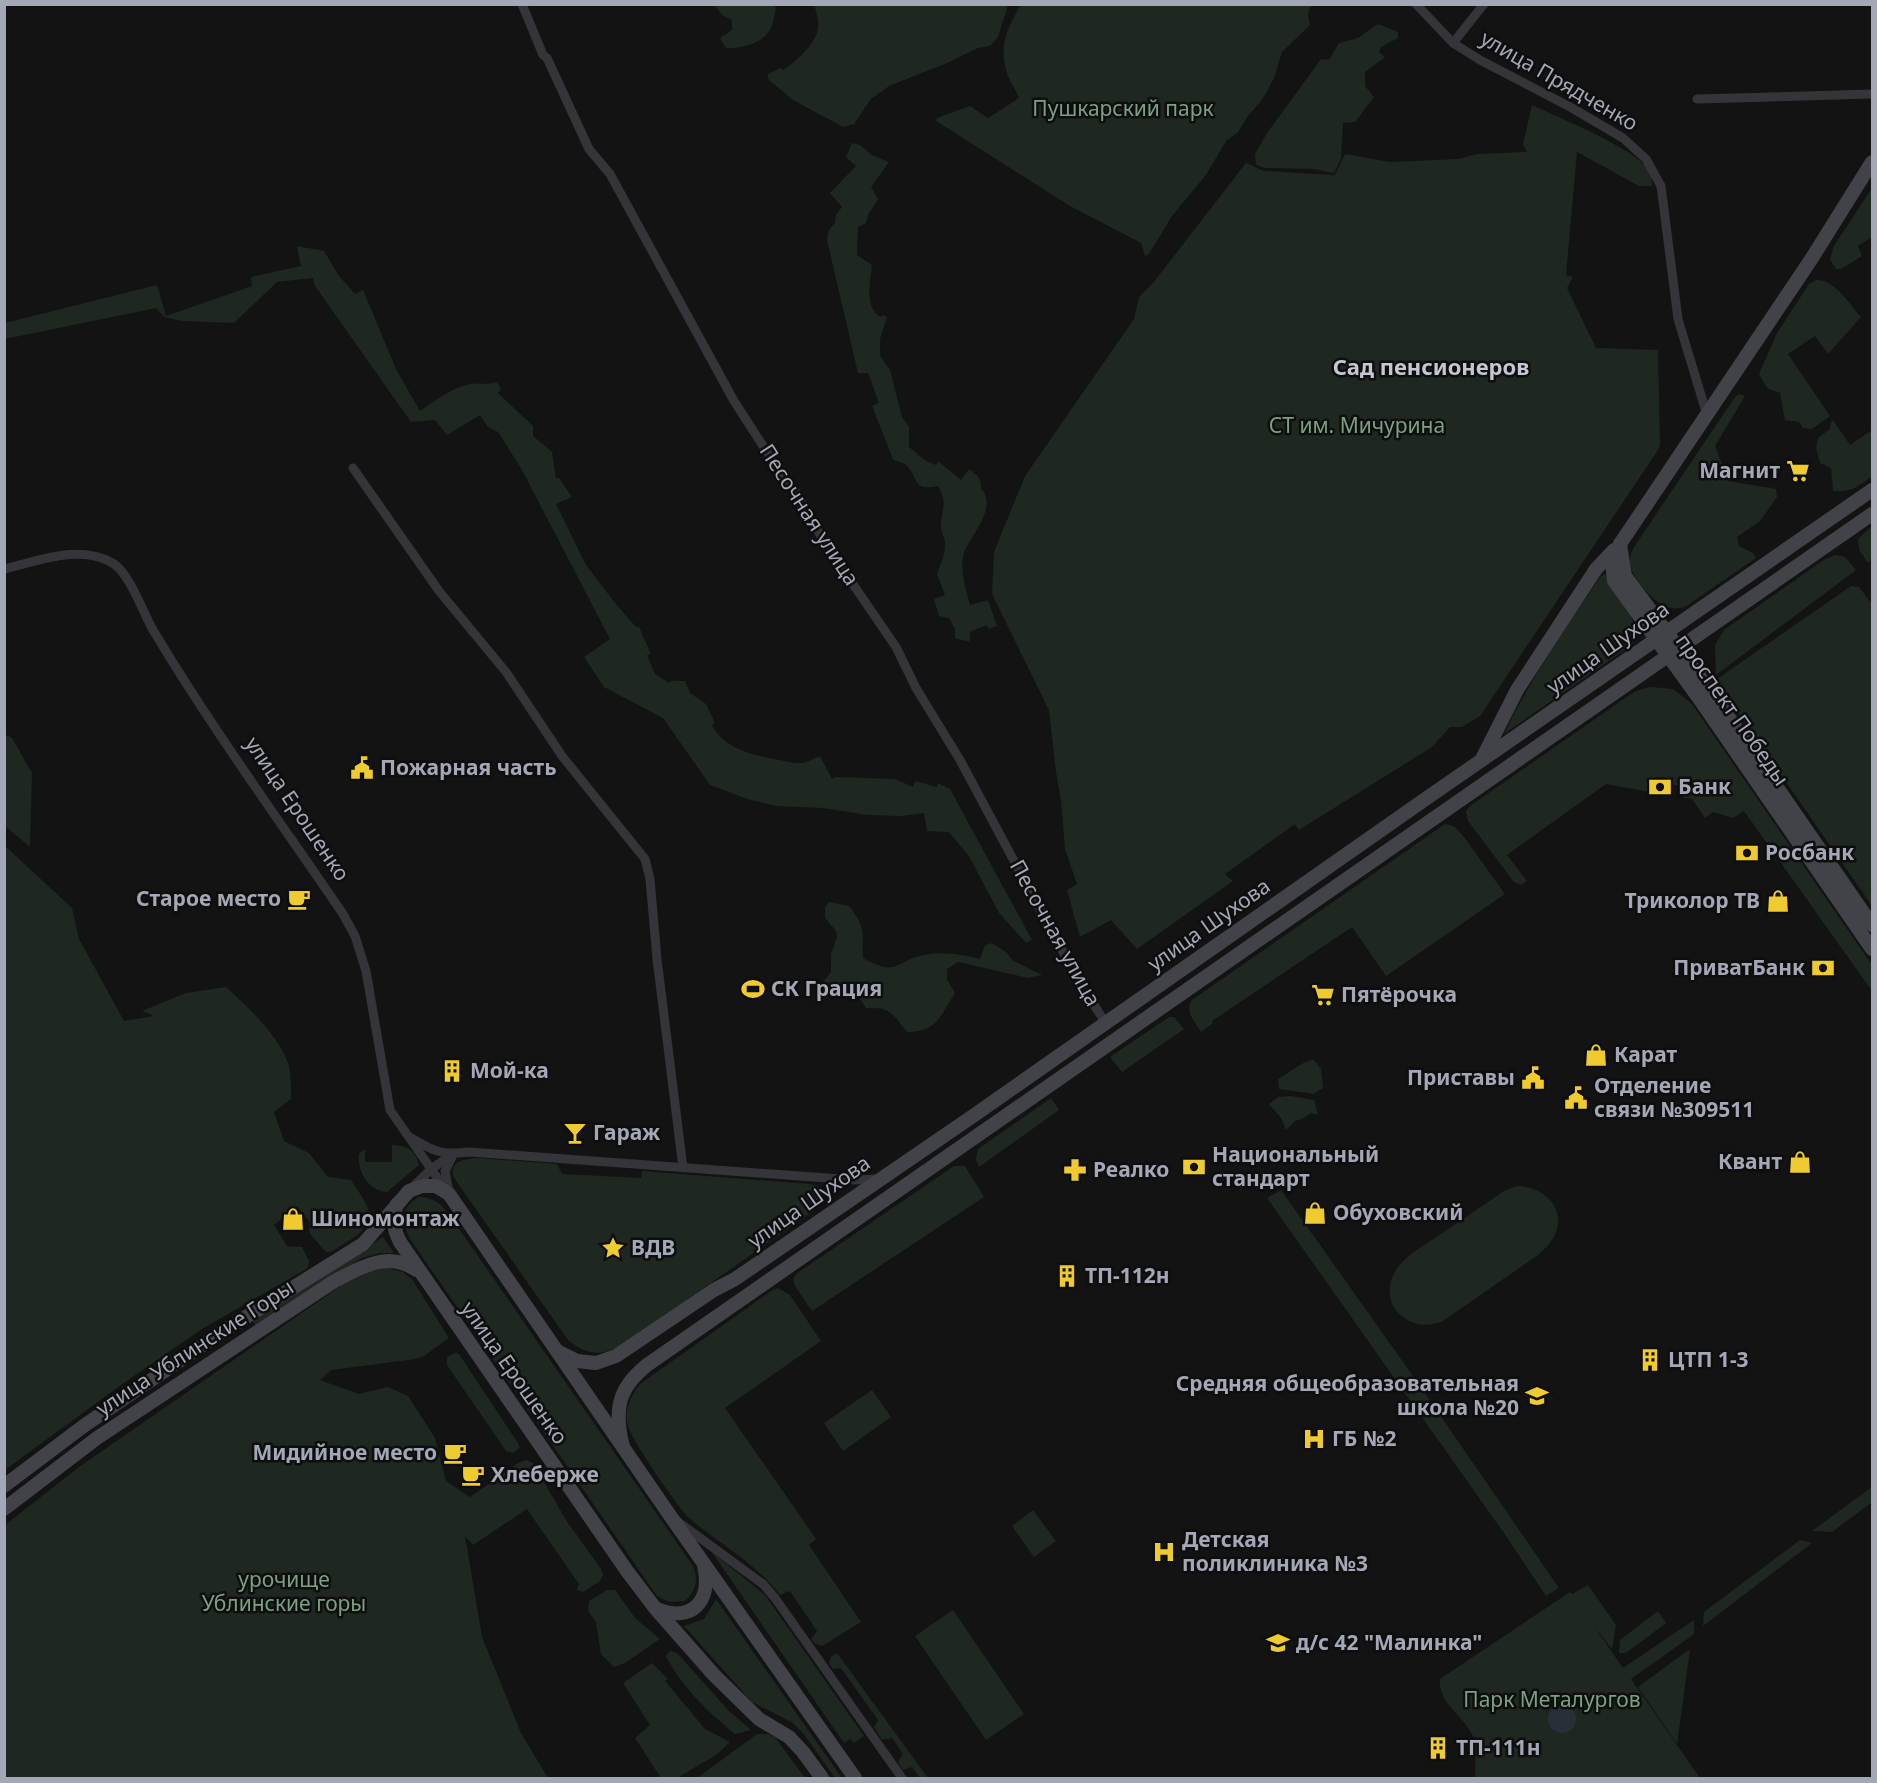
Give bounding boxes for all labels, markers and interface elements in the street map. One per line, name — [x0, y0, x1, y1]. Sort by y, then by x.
street label: улица Прядченко — [1476, 24, 1643, 137]
park label: Пушкарский парк — [1032, 94, 1214, 122]
district label: Сад пенсионеров — [1333, 351, 1529, 381]
park label: СТ им. Мичурина — [1269, 411, 1445, 439]
street label: Песочная улица — [754, 438, 866, 591]
place label: Магнит — [1699, 456, 1780, 484]
supermarket icon: Магнит — [1785, 458, 1811, 484]
street label: улица Шухова — [1541, 594, 1674, 700]
street label: проспект Победы — [1670, 628, 1796, 791]
street label: улица Ерошенко — [239, 731, 357, 886]
place label: Пожарная часть — [380, 753, 557, 781]
public building icon: Пожарная часть — [349, 755, 375, 781]
place label: Банк — [1678, 772, 1731, 800]
bank icon: Банк — [1647, 774, 1673, 800]
place label: Росбанк — [1765, 838, 1854, 866]
bank icon: Росбанк — [1734, 840, 1760, 866]
street label: Песочная улица — [1004, 854, 1108, 1011]
street label: улица Шухова — [1142, 871, 1275, 977]
place label: Старое место — [136, 884, 281, 912]
cafe icon: Старое место — [286, 886, 312, 912]
place label: Триколор ТВ — [1625, 886, 1760, 914]
shop icon: Триколор ТВ — [1765, 888, 1791, 914]
place label: ПриватБанк — [1673, 953, 1805, 981]
bank icon: ПриватБанк — [1810, 955, 1836, 981]
place label: СК Грация — [771, 974, 882, 1002]
sports icon: СК Грация — [740, 976, 766, 1002]
place label: Пятёрочка — [1341, 980, 1457, 1008]
supermarket icon: Пятёрочка — [1310, 982, 1336, 1008]
place label: Карат — [1614, 1040, 1677, 1068]
shop icon: Карат — [1583, 1042, 1609, 1068]
place label: Мой-ка — [470, 1056, 549, 1084]
building icon: Мой-ка — [439, 1058, 465, 1084]
place label: Приставы — [1407, 1063, 1515, 1091]
public building icon: Приставы — [1520, 1065, 1546, 1091]
place label: Отделение связи №309511 — [1594, 1071, 1754, 1123]
public building icon: Отделение связи №309511 — [1563, 1085, 1589, 1111]
place label: Гараж — [593, 1118, 661, 1146]
bar icon: Гараж — [562, 1120, 588, 1146]
place label: Национальный стандарт — [1212, 1140, 1379, 1192]
place label: Квант — [1718, 1147, 1782, 1175]
street label: улица Шухова — [742, 1148, 875, 1254]
shop icon: Квант — [1787, 1149, 1813, 1175]
bank icon: Национальный стандарт — [1181, 1154, 1207, 1180]
place label: Реалко — [1093, 1155, 1169, 1183]
pharmacy icon: Реалко — [1062, 1157, 1088, 1183]
place label: Обуховский — [1333, 1198, 1463, 1226]
shop icon: Обуховский — [1302, 1200, 1328, 1226]
place label: Шиномонтаж — [311, 1204, 460, 1232]
shop icon: Шиномонтаж — [280, 1206, 306, 1232]
place label: ВДВ — [631, 1233, 675, 1261]
place icon: ВДВ — [600, 1235, 626, 1261]
place label: ТП-112н — [1085, 1261, 1170, 1289]
building icon: ТП-112н — [1054, 1263, 1080, 1289]
street label: улица Ублинские Горы — [90, 1273, 299, 1422]
street label: улица Ерошенко — [455, 1295, 575, 1449]
place label: ЦТП 1-3 — [1668, 1345, 1749, 1373]
building icon: ЦТП 1-3 — [1637, 1347, 1663, 1373]
place label: Средняя общеобразовательная школа №20 — [1176, 1369, 1519, 1421]
school or university icon: Средняя общеобразовательная школа №20 — [1524, 1383, 1550, 1409]
place label: ГБ №2 — [1332, 1424, 1397, 1452]
hospital icon: ГБ №2 — [1301, 1426, 1327, 1452]
place label: Мидийное место — [253, 1438, 437, 1466]
cafe icon: Мидийное место — [442, 1440, 468, 1466]
place label: Хлеберже — [491, 1460, 599, 1488]
cafe icon: Хлеберже — [460, 1462, 486, 1488]
place label: Детская поликлиника №3 — [1182, 1525, 1368, 1577]
hospital icon: Детская поликлиника №3 — [1151, 1539, 1177, 1565]
park label: урочище Ублинские горы — [202, 1565, 366, 1617]
place label: д/с 42 "Малинка" — [1296, 1628, 1482, 1656]
school or university icon: д/с 42 "Малинка" — [1265, 1630, 1291, 1656]
park label: Парк Металургов — [1463, 1685, 1641, 1713]
place label: ТП-111н — [1456, 1733, 1541, 1761]
building icon: ТП-111н — [1425, 1735, 1451, 1761]

